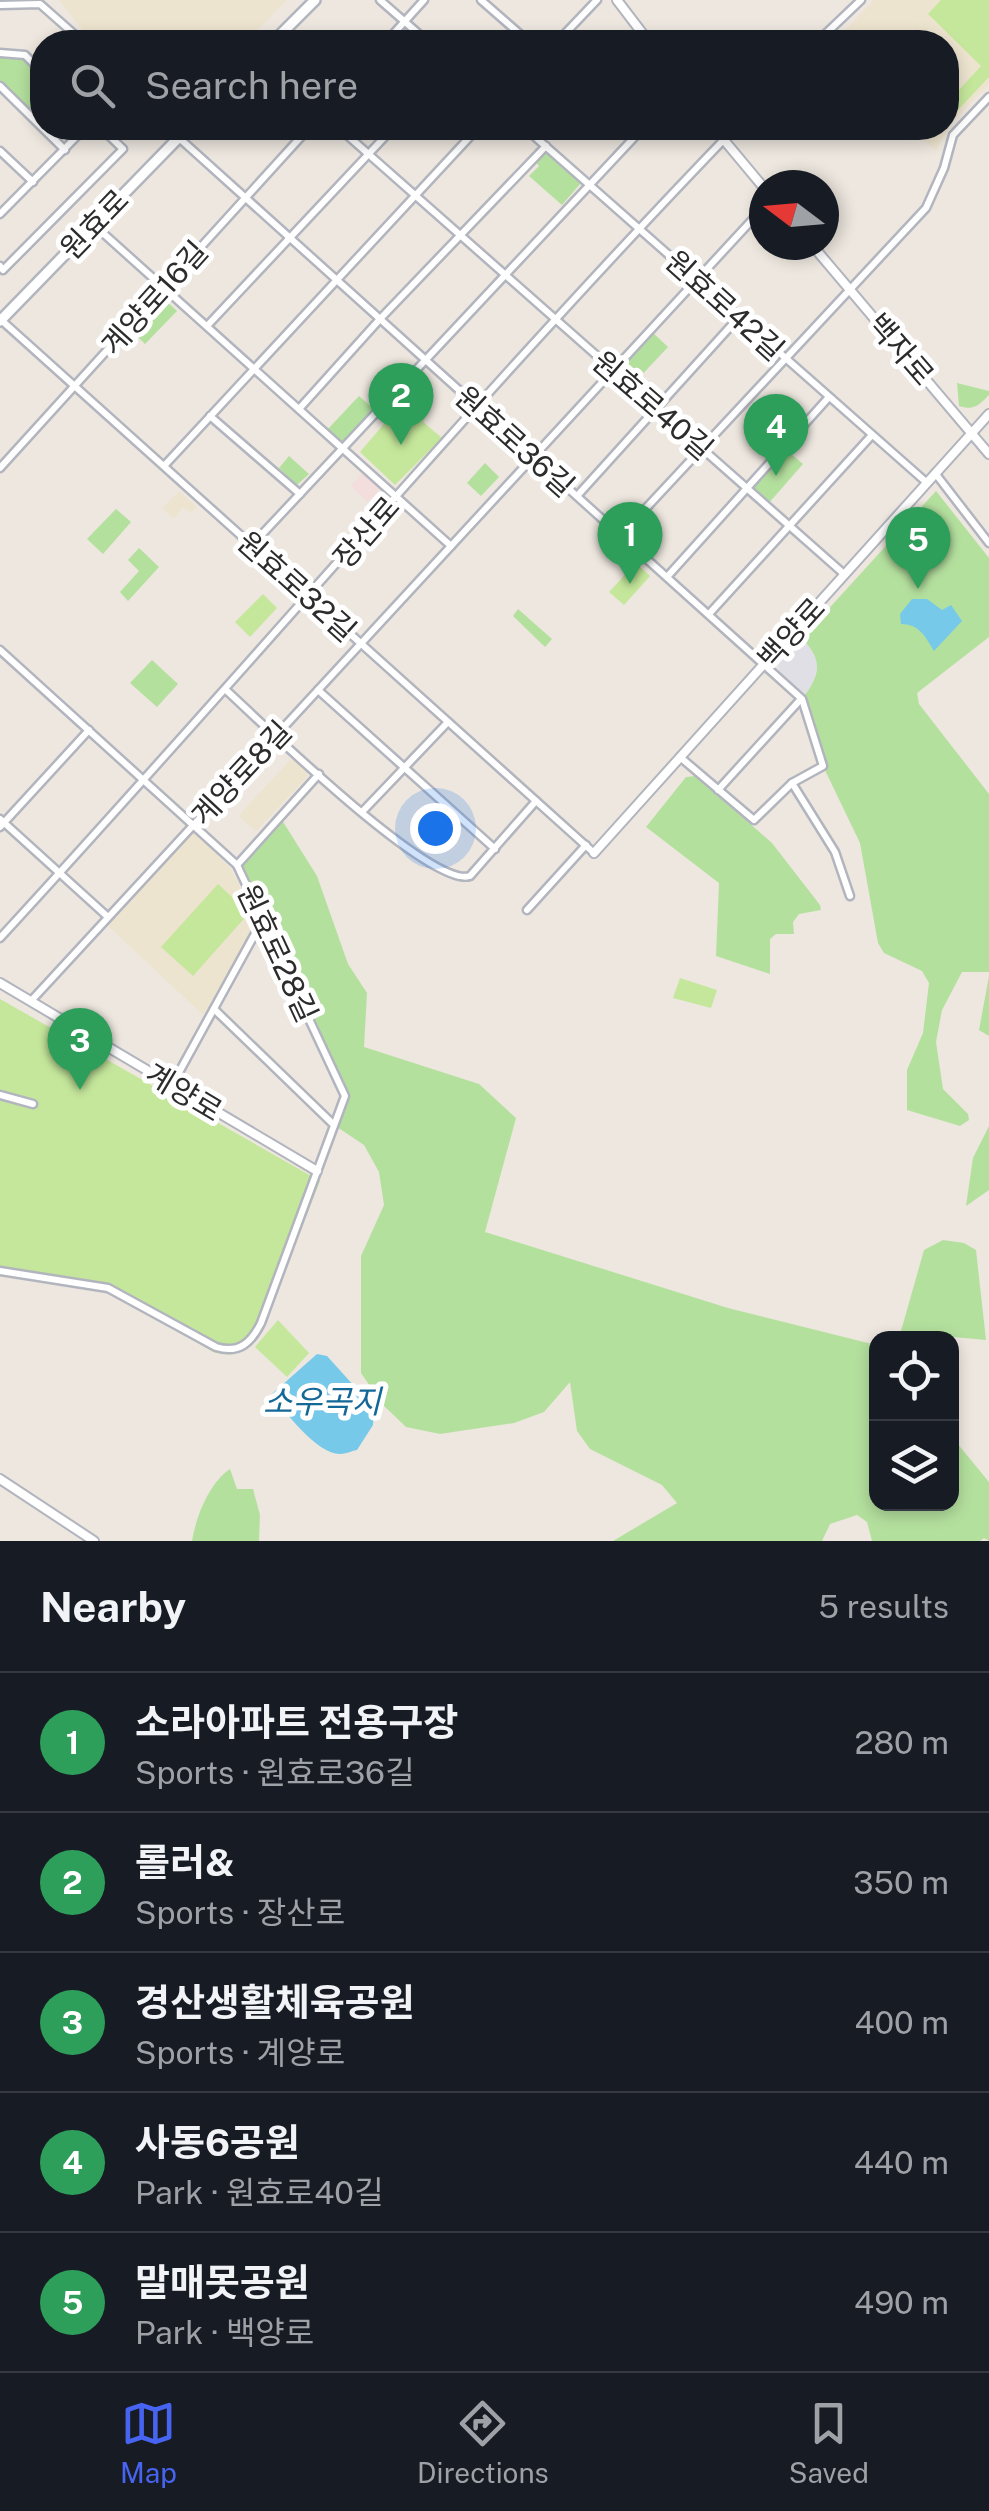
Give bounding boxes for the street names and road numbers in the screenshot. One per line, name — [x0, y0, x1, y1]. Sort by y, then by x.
street label: 원효로 — [52, 182, 136, 266]
street label: 계양로16길 — [93, 233, 215, 363]
street label: 원효로42길 — [658, 242, 792, 368]
street label: 백자로 — [860, 306, 942, 392]
street label: 원효로40길 — [585, 343, 721, 467]
street label: 원효로36길 — [448, 378, 582, 504]
street label: 장산로 — [325, 489, 407, 575]
street label: 원효로32길 — [230, 523, 364, 649]
street label: 백양로 — [750, 590, 832, 676]
street label: 계양로8길 — [184, 713, 298, 833]
street label: 원효로28길 — [230, 878, 326, 1028]
street label: 계양로 — [139, 1055, 229, 1129]

